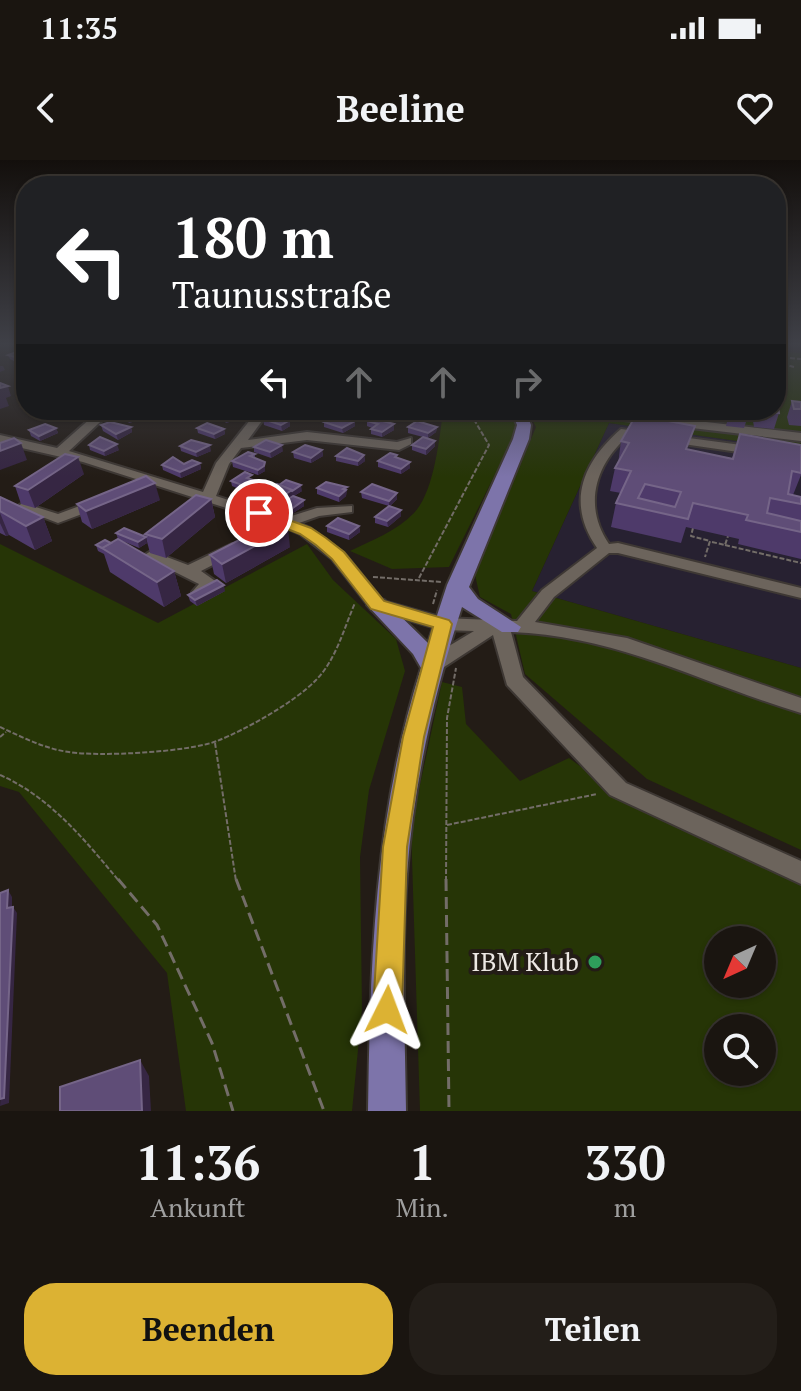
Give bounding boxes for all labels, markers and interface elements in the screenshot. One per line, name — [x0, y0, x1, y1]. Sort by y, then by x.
text: 11:35 — [40, 8, 118, 48]
text: Beeline — [336, 85, 465, 132]
icon: back — [24, 86, 68, 130]
icon: heart — [733, 86, 777, 130]
text: 180 m — [172, 200, 334, 274]
icon: left — [40, 208, 144, 312]
text: Taunusstraße — [172, 271, 392, 318]
icon: left — [253, 360, 297, 404]
icon: ahead — [337, 360, 381, 404]
icon: ahead — [421, 360, 465, 404]
icon: right — [505, 360, 549, 404]
pin — [225, 479, 293, 547]
icon: arrive — [237, 491, 281, 535]
north arrow — [704, 926, 776, 998]
map controls — [704, 926, 776, 1086]
place label: IBM Klub — [471, 944, 579, 978]
marker: IBM Klub — [586, 953, 604, 971]
position arrow — [345, 968, 429, 1052]
button: search — [704, 1014, 776, 1086]
text: 11:36 — [135, 1130, 260, 1194]
text: 1 — [409, 1130, 436, 1194]
text: 330 — [584, 1130, 666, 1194]
text: Ankunft — [150, 1190, 245, 1224]
text: Min. — [396, 1190, 449, 1224]
text: m — [614, 1190, 636, 1224]
button: Beenden — [24, 1283, 393, 1375]
button: Teilen — [409, 1283, 777, 1375]

